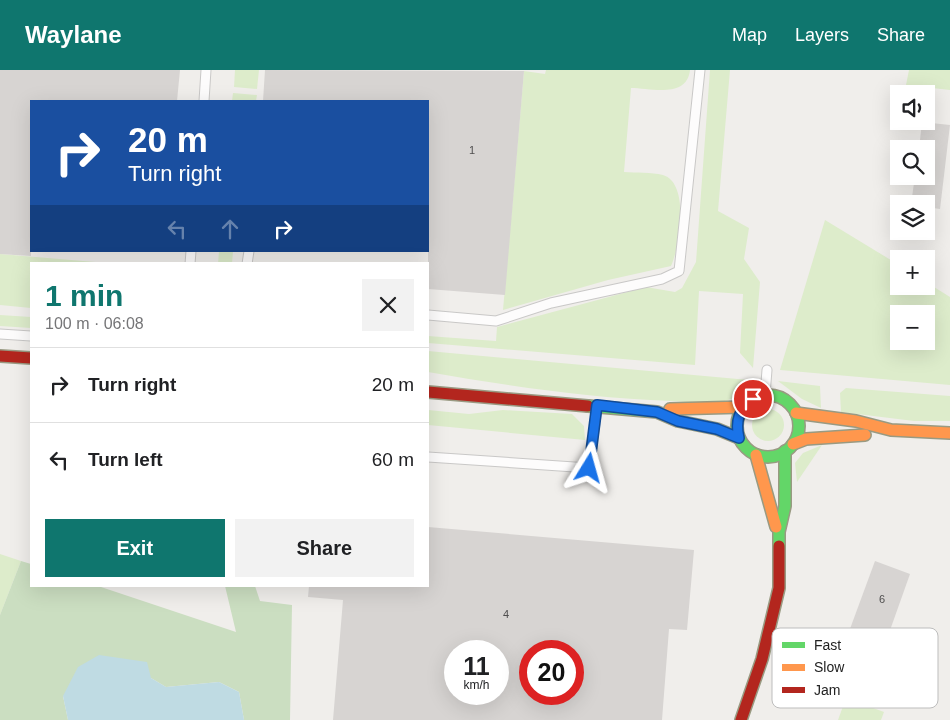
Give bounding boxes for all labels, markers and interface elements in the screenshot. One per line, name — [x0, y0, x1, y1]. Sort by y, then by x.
text: Waylane — [25, 21, 121, 48]
text: Map — [732, 25, 767, 45]
text: Layers — [795, 25, 849, 45]
text: Share — [877, 25, 925, 45]
map controls — [890, 85, 935, 350]
button: sound — [890, 85, 935, 130]
icon: right — [45, 120, 110, 185]
text: 20 m — [128, 120, 208, 159]
button: search — [890, 140, 935, 185]
house number: 1 — [469, 144, 475, 156]
text: Turn right — [128, 161, 221, 186]
button: layers — [890, 195, 935, 240]
icon: left — [163, 215, 191, 243]
icon: ahead — [216, 215, 244, 243]
icon: right — [269, 215, 297, 243]
button: + — [890, 250, 935, 295]
text: 1 min — [45, 279, 123, 312]
button: close — [362, 279, 414, 331]
button: − — [890, 305, 935, 350]
text: 100 m · 06:08 — [45, 315, 144, 332]
icon: right — [45, 371, 73, 399]
text: Turn right — [88, 374, 176, 395]
text: 20 m — [372, 374, 414, 395]
pin — [732, 378, 774, 420]
icon: arrive — [739, 385, 767, 413]
position arrow — [562, 441, 614, 493]
icon: left — [45, 446, 73, 474]
text: Turn left — [88, 449, 163, 470]
text: 60 m — [372, 449, 414, 470]
button: Exit — [45, 519, 225, 577]
button: Share — [235, 519, 414, 577]
house number: 6 — [879, 593, 885, 605]
house number: 4 — [503, 608, 509, 620]
legend — [772, 628, 938, 708]
text: Fast — [814, 637, 841, 653]
speed limit sign: 20 — [519, 640, 584, 705]
text: 11 — [463, 652, 490, 680]
text: Slow — [814, 659, 845, 675]
text: km/h — [463, 678, 490, 692]
text: Jam — [814, 682, 840, 698]

